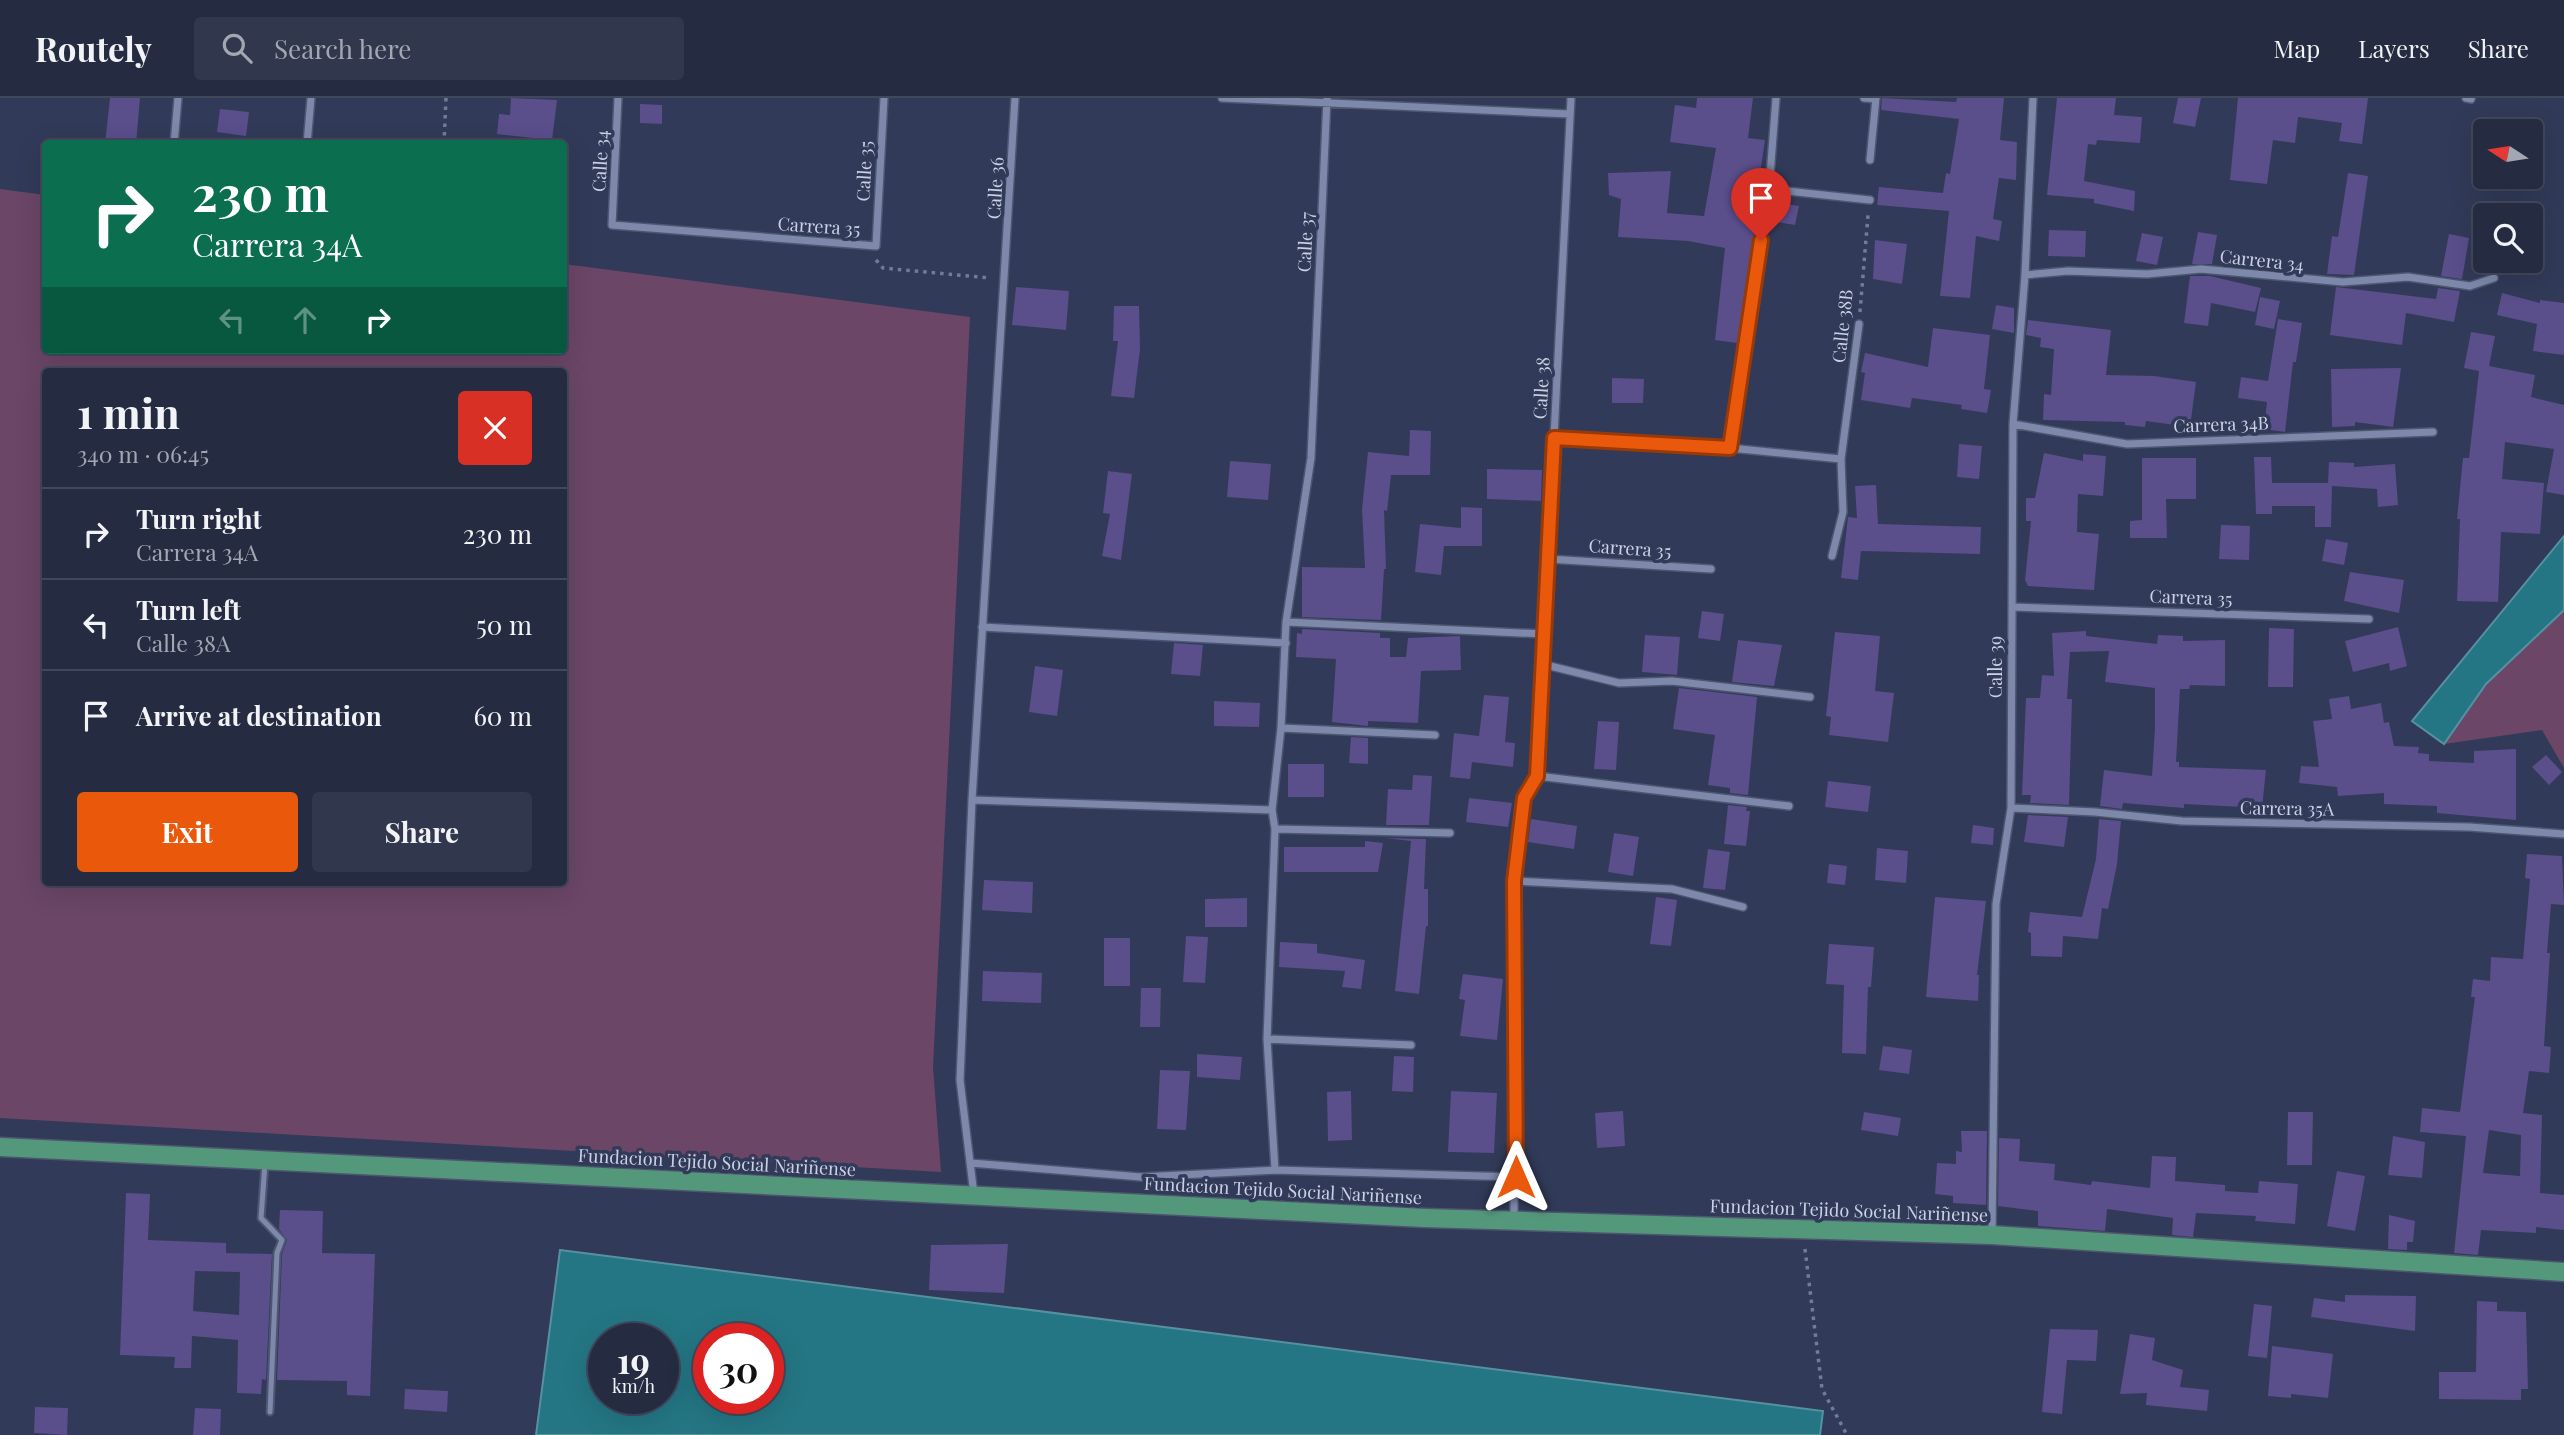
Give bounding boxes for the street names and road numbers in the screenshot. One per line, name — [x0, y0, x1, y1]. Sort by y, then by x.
street label: Calle 34 — [586, 129, 614, 193]
street label: Calle 35 — [850, 140, 878, 202]
street label: Calle 36 — [981, 156, 1009, 220]
street label: Calle 37 — [1291, 210, 1319, 273]
street label: Carrera 35 — [777, 211, 861, 241]
street label: Carrera 34 — [2219, 244, 2305, 276]
street label: Calle 38B — [1826, 288, 1858, 364]
street label: Calle 38 — [1527, 356, 1555, 420]
street label: Carrera 34B — [2173, 410, 2269, 438]
street label: Carrera 35 — [1588, 533, 1672, 563]
street label: Carrera 35 — [2149, 584, 2233, 610]
street label: Calle 39 — [1983, 636, 2007, 698]
street label: Carrera 35A — [2240, 795, 2335, 821]
street label: Fundacion Tejido Social Nariñense — [577, 1143, 857, 1181]
street label: Fundacion Tejido Social Nariñense — [1143, 1171, 1423, 1209]
street label: Fundacion Tejido Social Nariñense — [1709, 1193, 1989, 1227]

